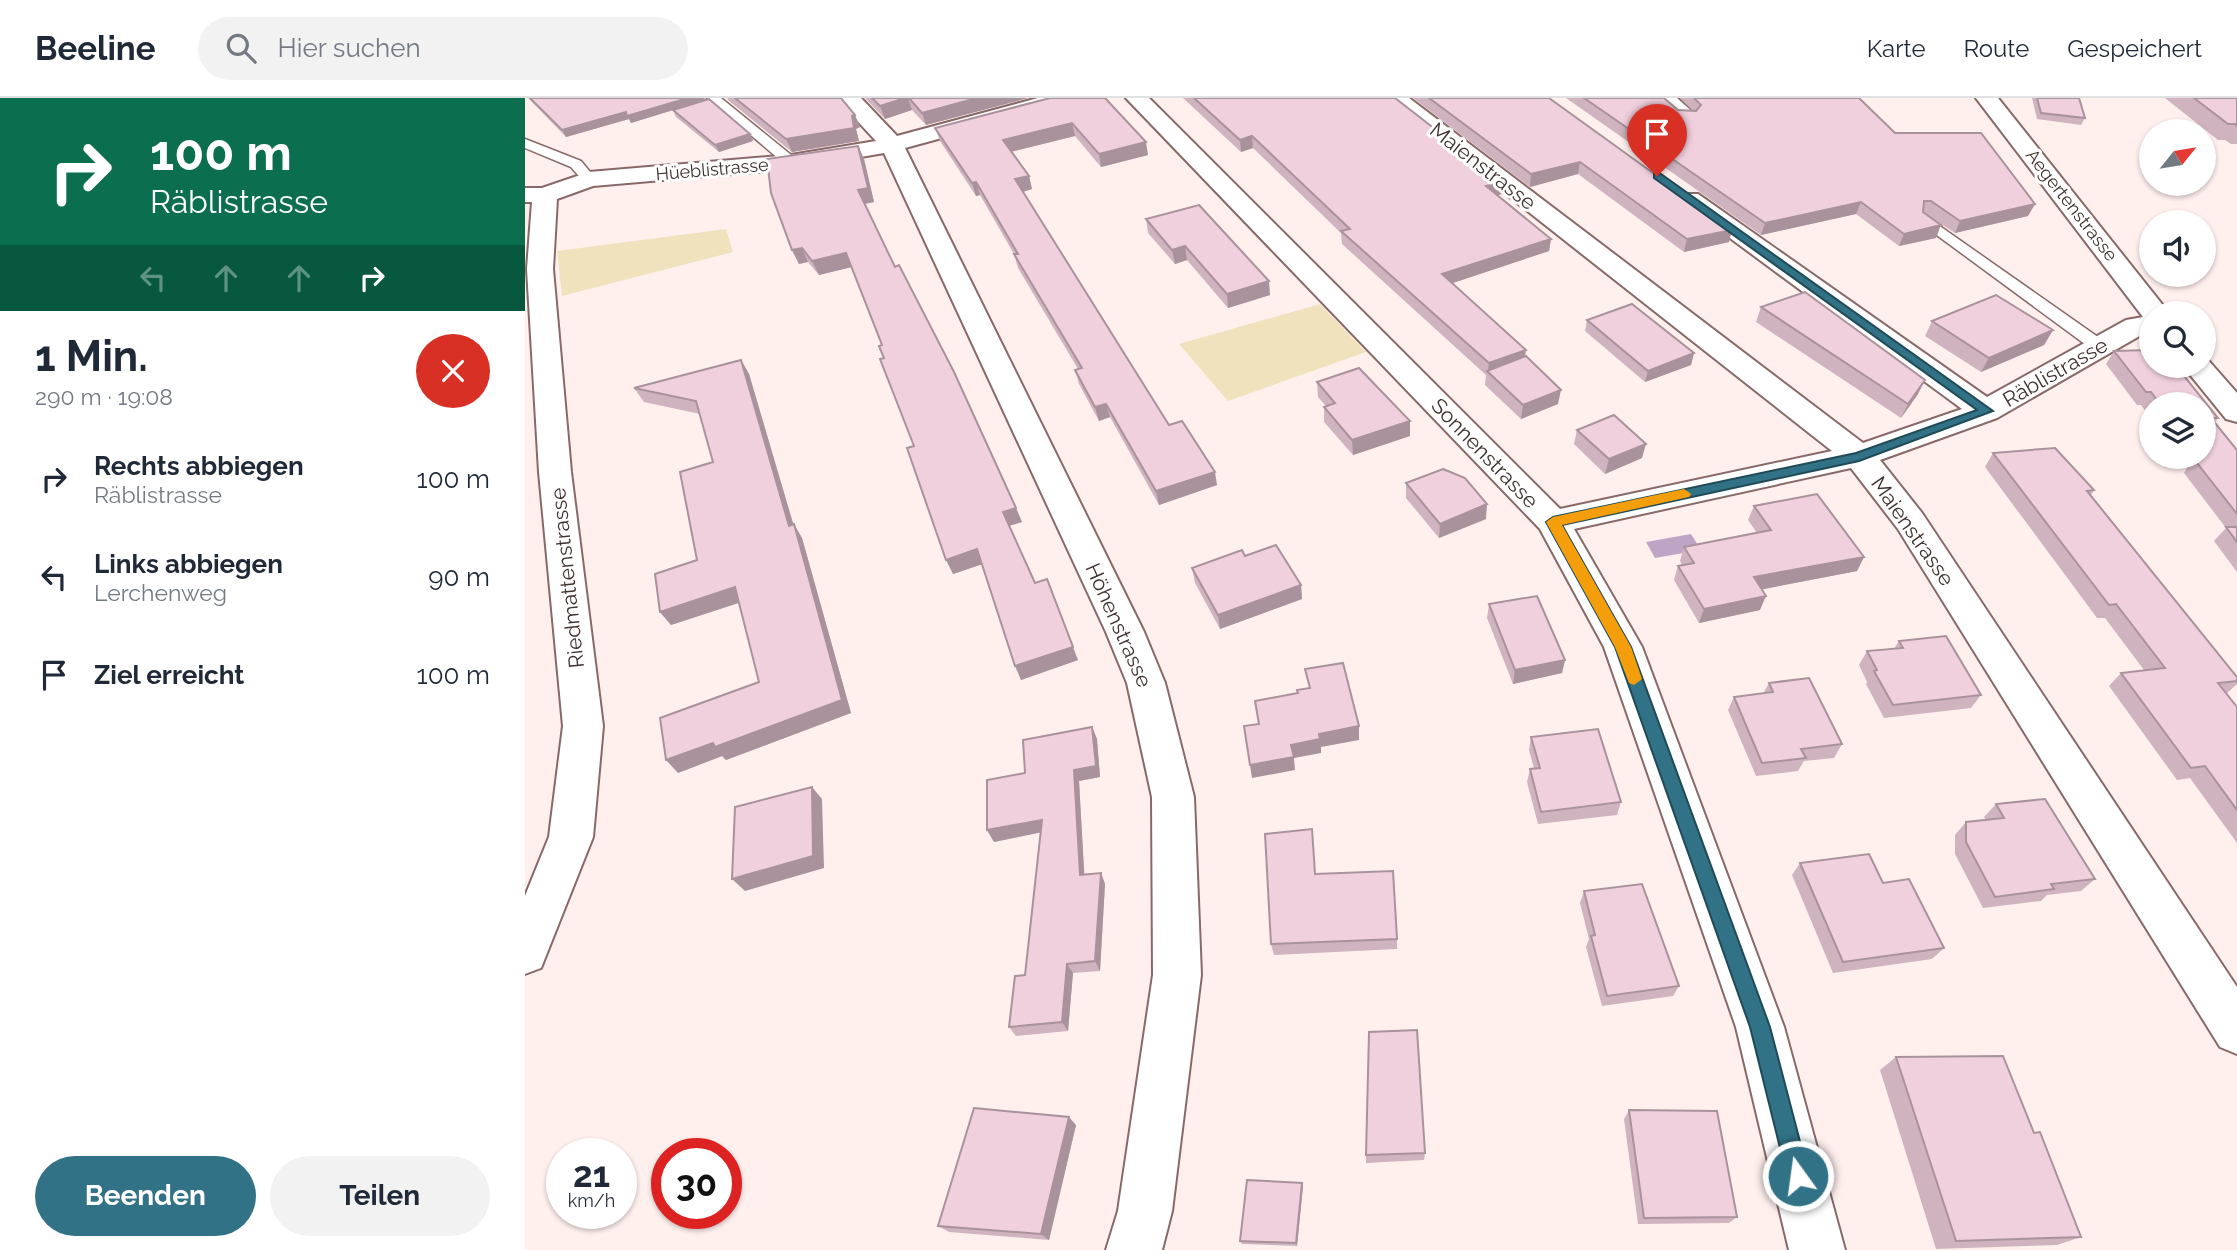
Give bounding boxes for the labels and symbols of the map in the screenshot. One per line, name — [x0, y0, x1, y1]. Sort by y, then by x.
pin — [1627, 104, 1687, 176]
street label: Maienstrasse — [1425, 117, 1541, 215]
north arrow — [2139, 119, 2215, 196]
street label: Aegertenstrasse — [2022, 145, 2122, 265]
street label: Hüeblistrasse — [655, 154, 770, 184]
street label: Räblistrasse — [1998, 332, 2112, 412]
street label: Sonnenstrasse — [1426, 393, 1544, 513]
street label: Maienstrasse — [1866, 472, 1960, 590]
street label: Riedmattenstrasse — [545, 487, 589, 669]
street label: Höhenstrasse — [1080, 559, 1158, 691]
speed limit sign: 30 — [651, 1138, 742, 1229]
position arrow — [1761, 1139, 1835, 1213]

